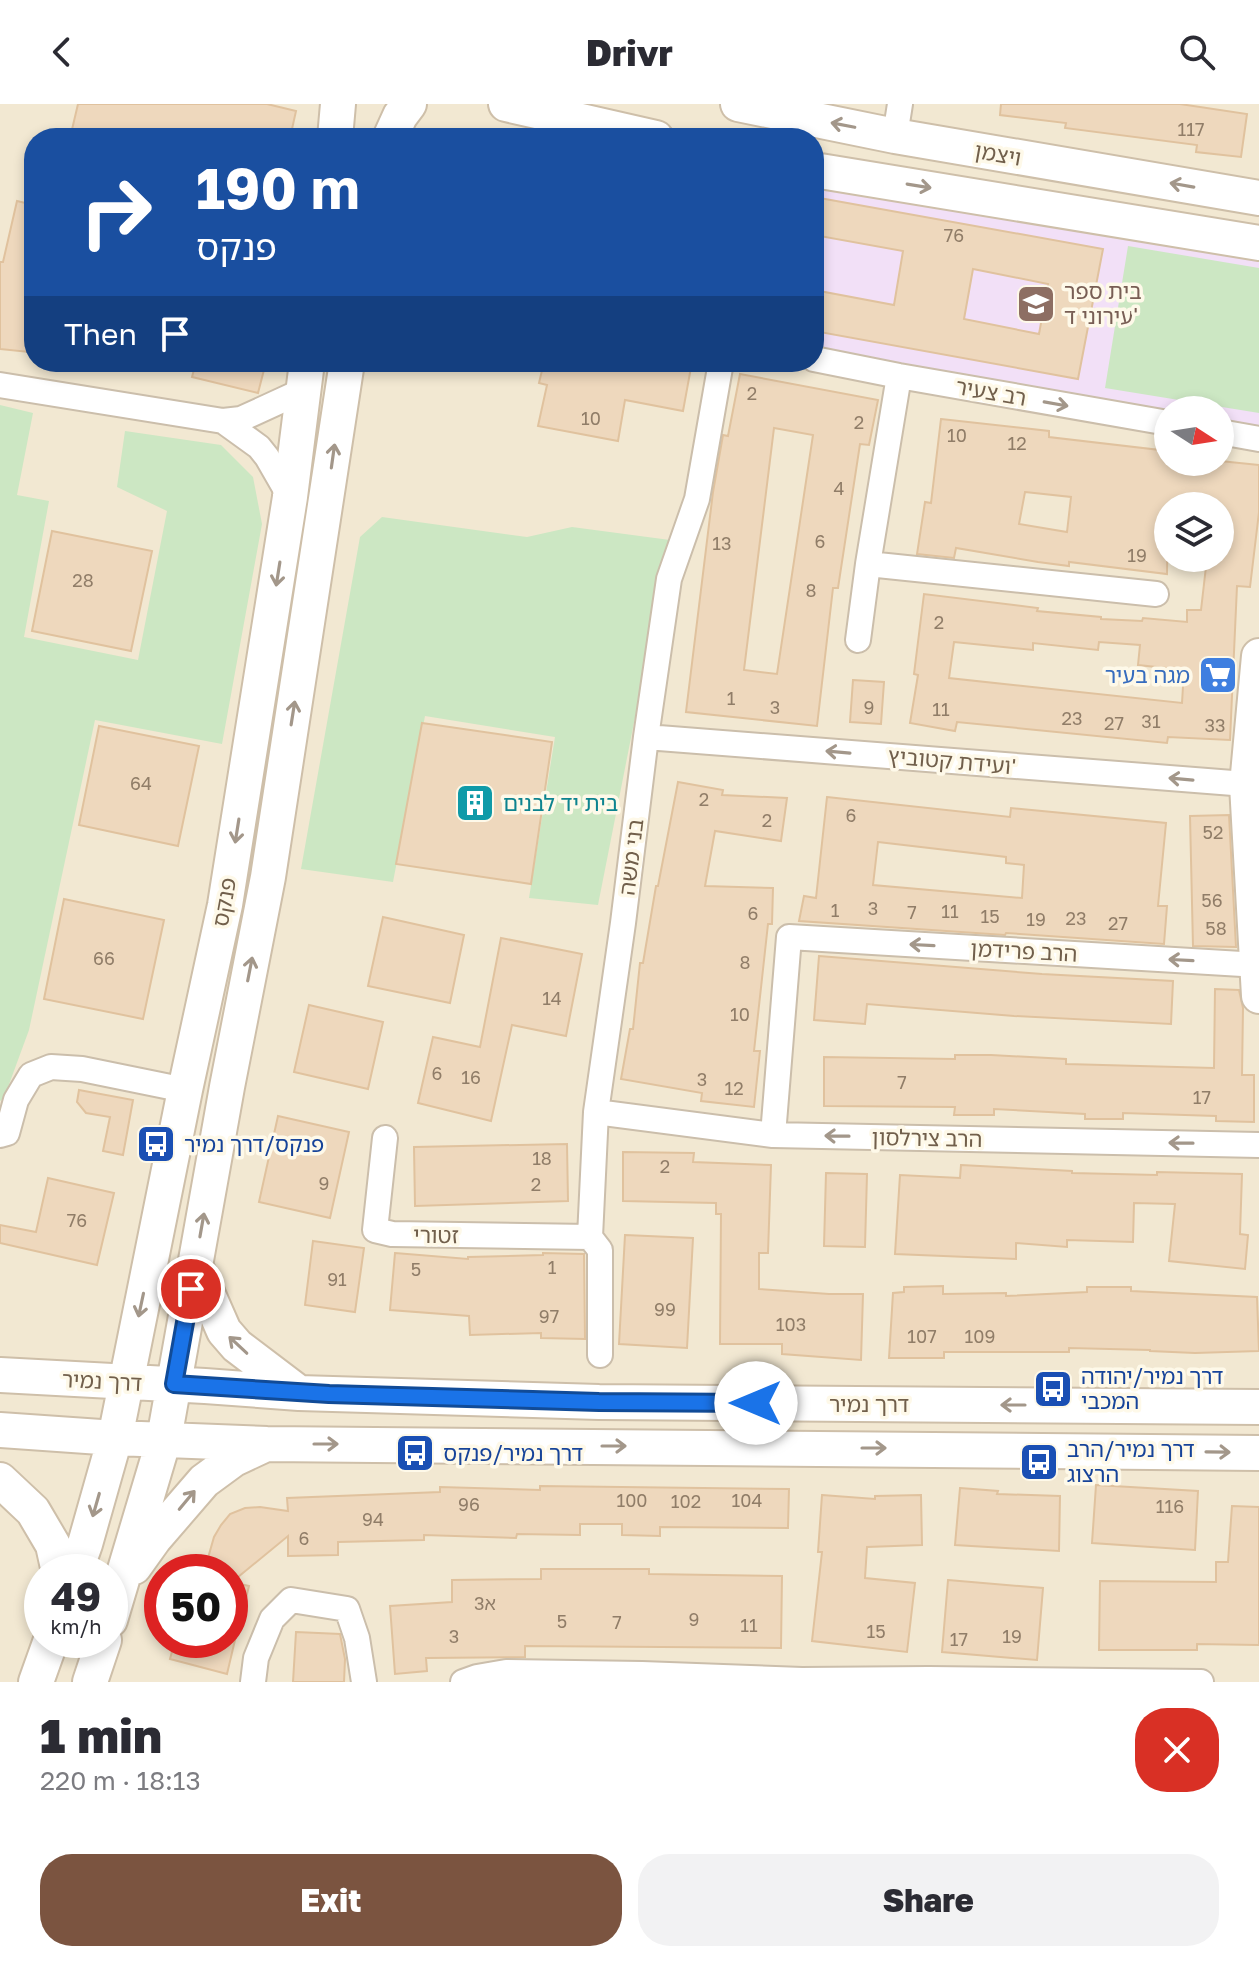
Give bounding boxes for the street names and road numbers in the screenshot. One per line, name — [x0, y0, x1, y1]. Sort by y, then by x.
street label: ויצמן — [973, 136, 1024, 171]
street label: רב צעיר — [954, 372, 1029, 411]
street label: ועידת קטוביץ' — [887, 741, 1017, 780]
street label: בני משה — [612, 817, 649, 897]
street label: פנקס — [206, 875, 241, 929]
street label: הרב פרידמן — [970, 934, 1078, 967]
street label: הרב צירלסון — [871, 1123, 983, 1152]
street label: זטורי — [413, 1221, 459, 1248]
street label: דרך נמיר — [61, 1365, 143, 1396]
street label: דרך נמיר — [829, 1390, 909, 1417]

